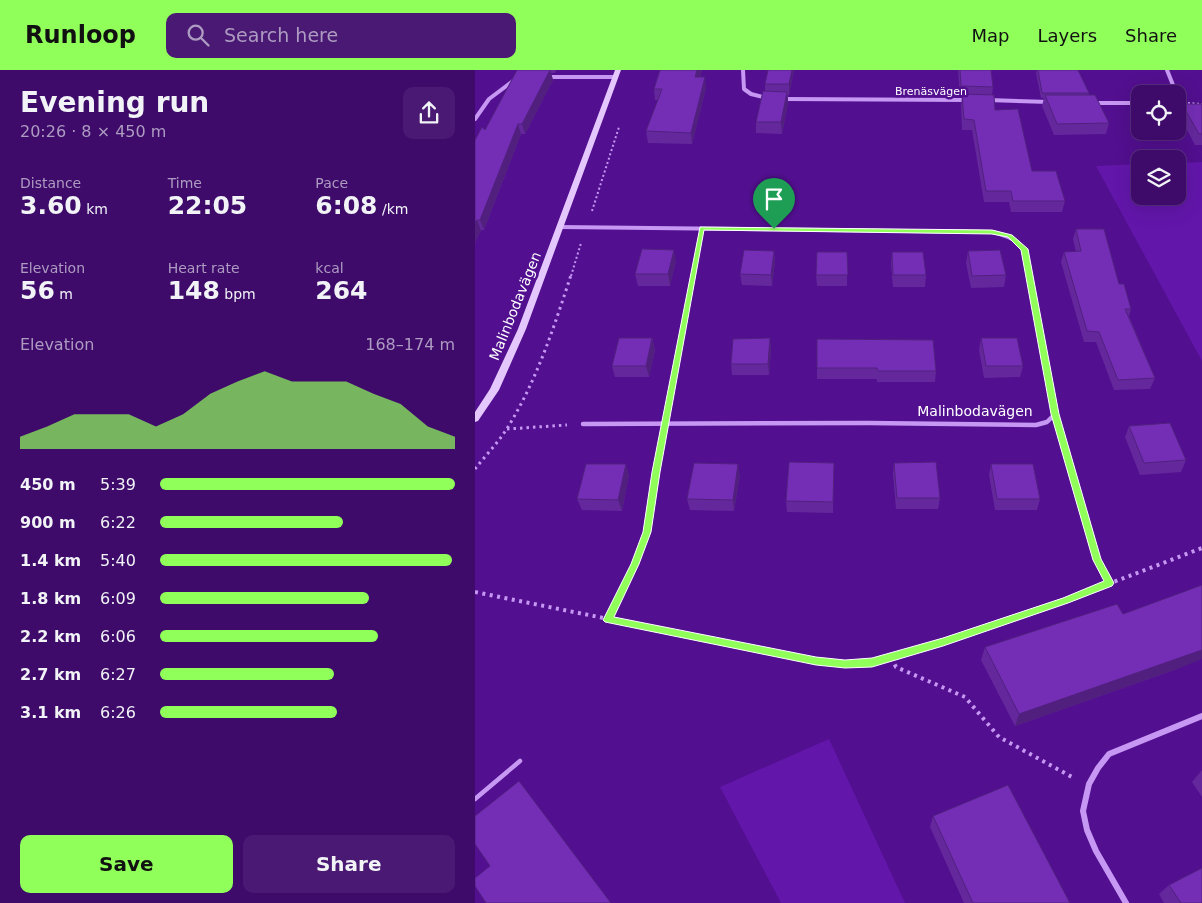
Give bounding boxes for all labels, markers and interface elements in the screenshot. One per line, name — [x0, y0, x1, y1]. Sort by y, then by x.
search box — [166, 13, 516, 58]
text: Runloop — [25, 21, 136, 49]
icon: search — [184, 21, 212, 49]
text: Search here — [224, 24, 338, 46]
text: Map — [971, 25, 1009, 46]
text: Layers — [1037, 25, 1097, 46]
text: Share — [1125, 25, 1177, 46]
street label: Brenäsvägen — [895, 85, 967, 98]
map controls — [1131, 85, 1186, 205]
button: locate — [1131, 85, 1186, 140]
text: Evening run — [20, 86, 209, 119]
button: share — [403, 87, 455, 139]
text: 20:26 · 8 × 450 m — [20, 122, 166, 141]
button: layers — [1131, 150, 1186, 205]
text: Distance — [20, 175, 81, 191]
text: Time — [168, 175, 202, 191]
text: Pace — [315, 175, 348, 191]
pin — [753, 178, 795, 229]
icon: arrive — [760, 185, 788, 213]
text: 3.60 — [20, 191, 82, 220]
text: 22:05 — [168, 191, 247, 220]
text: 6:08 — [315, 191, 378, 220]
text: km — [82, 201, 108, 217]
text: /km — [378, 201, 408, 217]
street label: Malinbodavägen — [486, 249, 544, 363]
text: Elevation — [20, 260, 85, 276]
text: Heart rate — [168, 260, 240, 276]
text: kcal — [315, 260, 344, 276]
text: 56 — [20, 276, 55, 305]
text: 148 — [168, 276, 220, 305]
text: 264 — [315, 276, 368, 305]
text: m — [55, 286, 73, 302]
text: bpm — [220, 286, 256, 302]
text: Elevation — [20, 335, 94, 354]
text: 168–174 m — [365, 335, 455, 354]
street label: Malinbodavägen — [917, 403, 1033, 419]
text: 450 m — [20, 475, 76, 494]
text: 5:39 — [100, 475, 136, 494]
text: 900 m — [20, 513, 76, 532]
text: 6:22 — [100, 513, 136, 532]
text: 1.4 km — [20, 551, 81, 570]
text: 5:40 — [100, 551, 136, 570]
text: 1.8 km — [20, 589, 81, 608]
text: 6:09 — [100, 589, 136, 608]
text: 2.2 km — [20, 627, 81, 646]
text: 6:06 — [100, 627, 136, 646]
text: 2.7 km — [20, 665, 81, 684]
text: 6:27 — [100, 665, 136, 684]
text: 3.1 km — [20, 703, 81, 722]
text: 6:26 — [100, 703, 136, 722]
button: Save — [20, 835, 233, 893]
button: Share — [243, 835, 455, 893]

